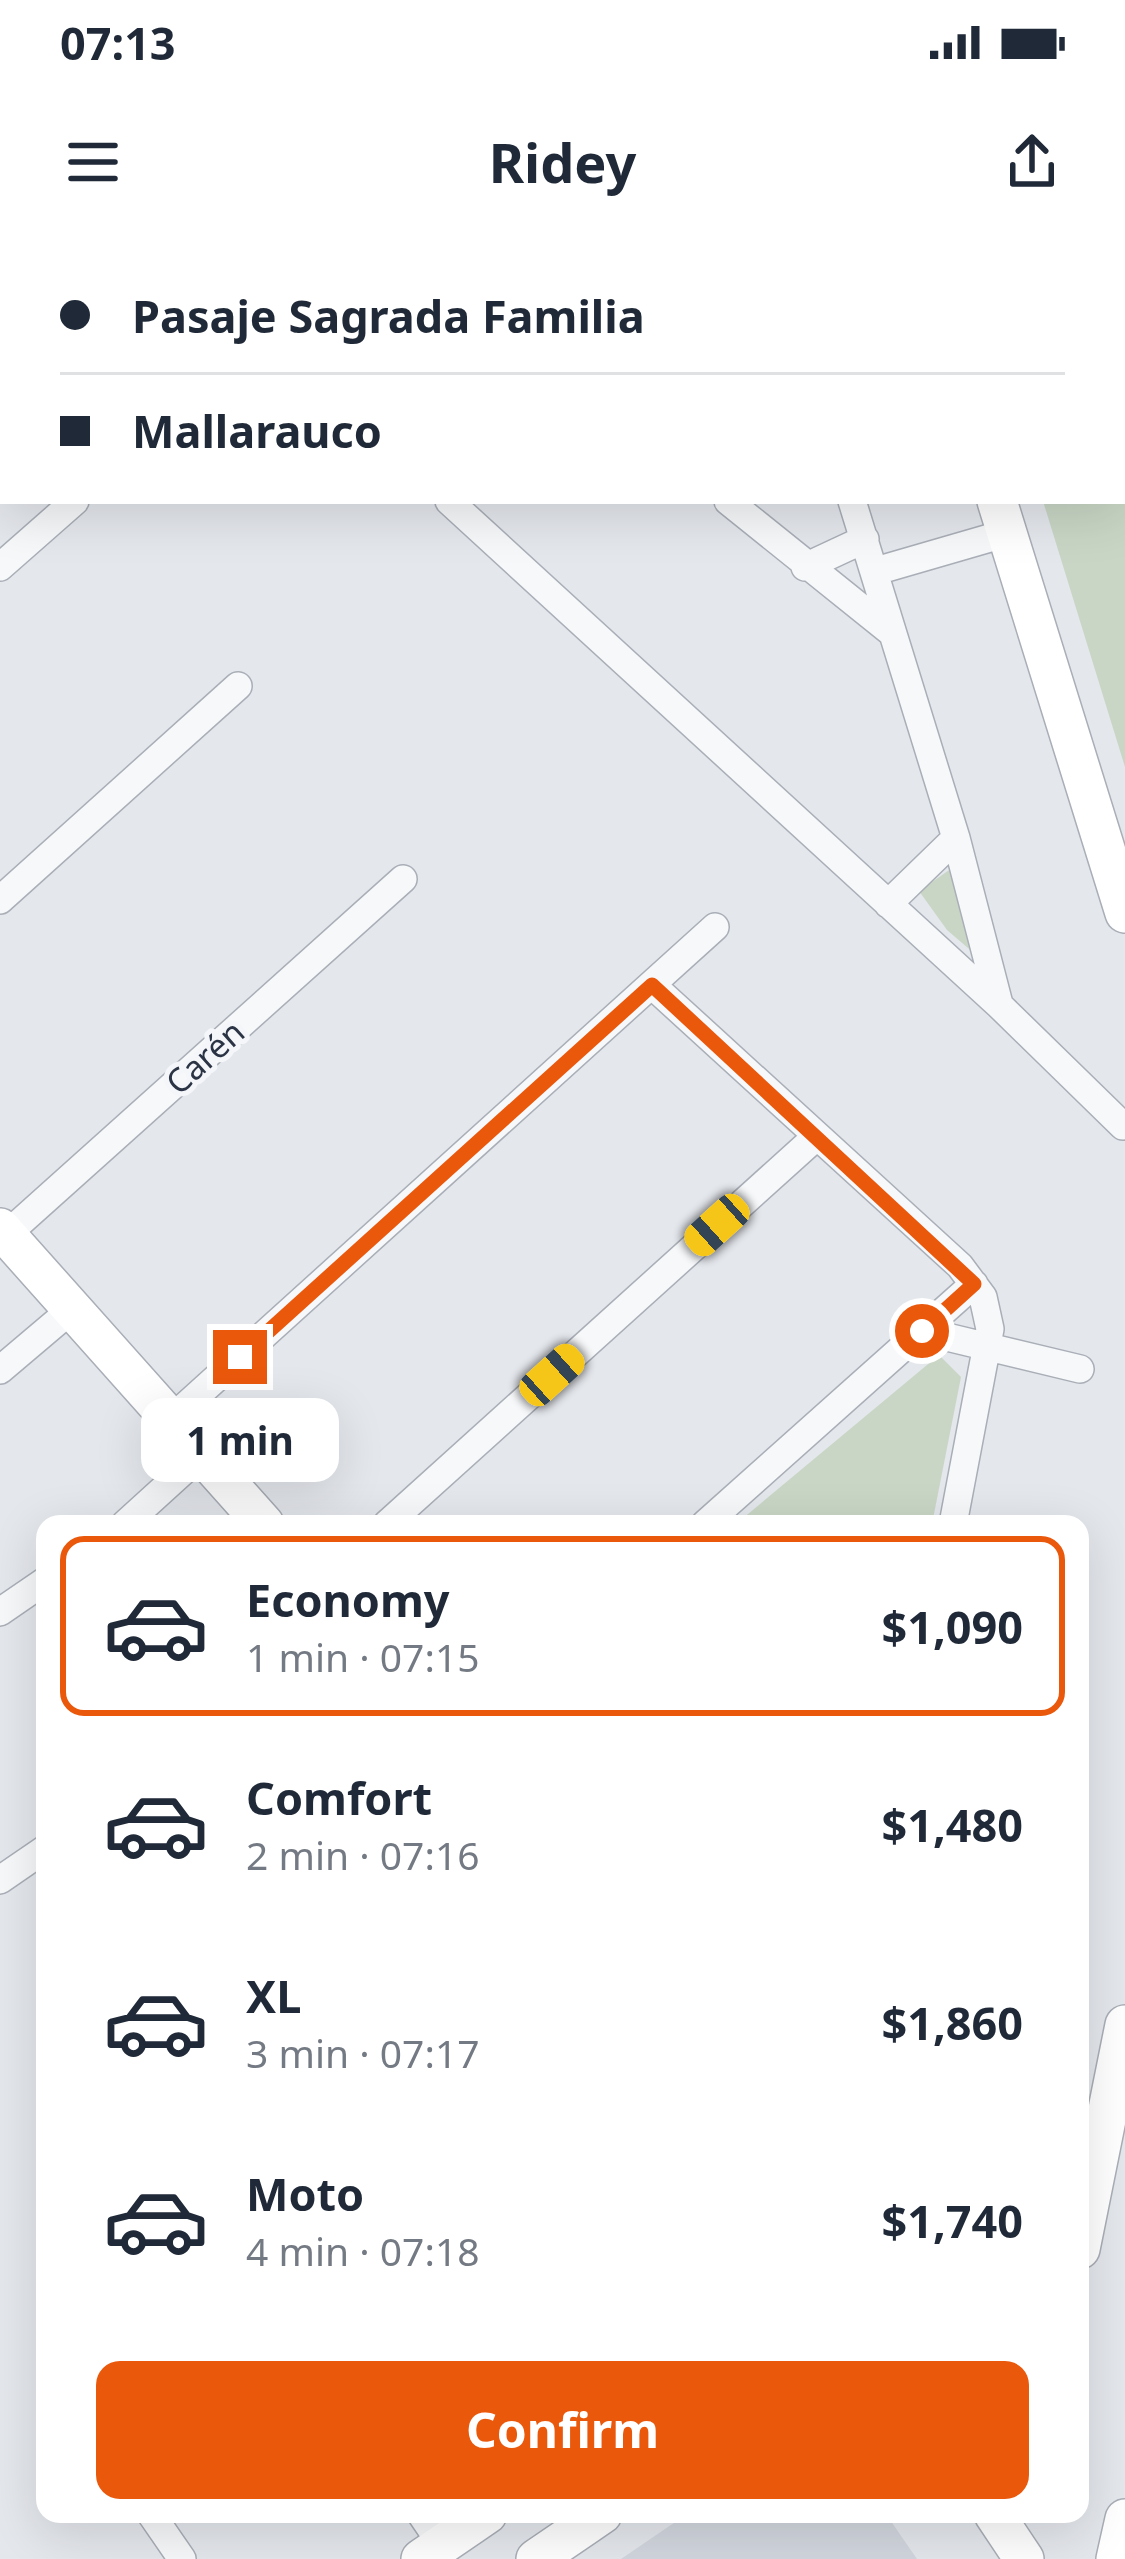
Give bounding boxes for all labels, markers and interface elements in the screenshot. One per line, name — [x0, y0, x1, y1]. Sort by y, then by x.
text: 07:13 — [60, 12, 176, 73]
text: Ridey — [489, 125, 636, 199]
icon: menu — [60, 129, 126, 195]
icon: share — [999, 129, 1065, 195]
text: Pasaje Sagrada Familia — [132, 285, 645, 346]
text: Mallarauco — [132, 400, 382, 461]
street label: Carén — [156, 1009, 254, 1104]
car — [678, 1188, 756, 1262]
route start — [895, 1304, 949, 1358]
route end — [213, 1330, 267, 1384]
car — [513, 1338, 591, 1412]
callout: 1 min — [141, 1399, 339, 1483]
text: 1 min — [186, 1413, 294, 1466]
text: Economy — [246, 1569, 450, 1630]
icon: car — [102, 1572, 210, 1680]
text: $1,090 — [881, 1596, 1023, 1657]
text: 1 min · 07:15 — [246, 1630, 480, 1683]
text: Comfort — [246, 1767, 432, 1828]
icon: car — [102, 1770, 210, 1878]
text: $1,480 — [881, 1794, 1023, 1855]
text: 2 min · 07:16 — [246, 1828, 480, 1881]
text: XL — [246, 1965, 301, 2026]
icon: car — [102, 1968, 210, 2076]
text: $1,860 — [881, 1992, 1023, 2053]
text: 3 min · 07:17 — [246, 2026, 480, 2079]
text: Moto — [246, 2163, 364, 2224]
icon: car — [102, 2166, 210, 2274]
text: $1,740 — [881, 2190, 1023, 2251]
text: 4 min · 07:18 — [246, 2224, 480, 2277]
button: Confirm — [96, 2361, 1029, 2499]

